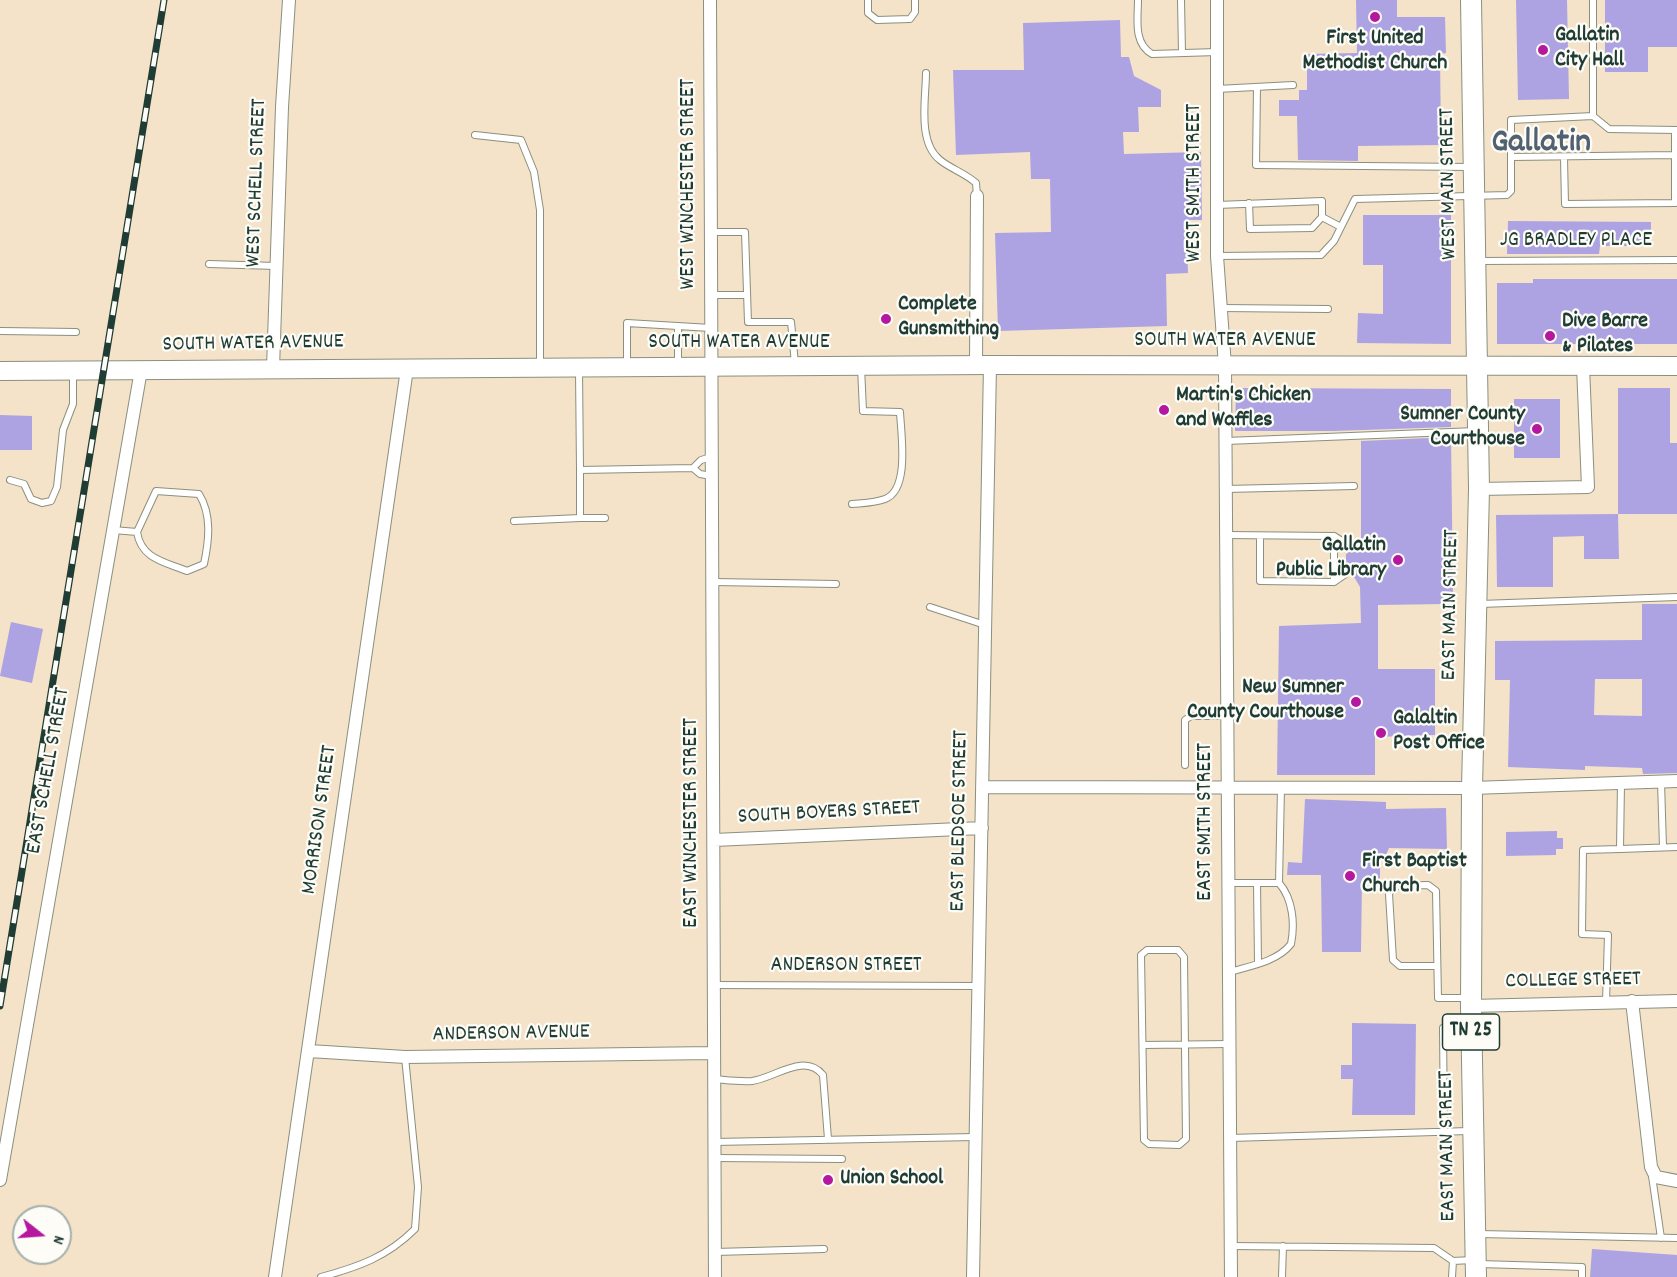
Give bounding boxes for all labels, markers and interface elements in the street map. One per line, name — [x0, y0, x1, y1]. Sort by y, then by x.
marker: First United Methodist Church — [1368, 10, 1382, 24]
place label: Gallatin City Hall — [1555, 24, 1624, 76]
place label: First United Methodist Church — [1303, 27, 1447, 78]
marker: Gallatin City Hall — [1536, 43, 1550, 57]
street label: WEST WINCHESTER STREET — [677, 79, 703, 289]
street label: WEST SCHELL STREET — [242, 98, 274, 268]
street label: WEST SMITH STREET — [1183, 104, 1209, 262]
street label: WEST MAIN STREET — [1435, 108, 1465, 260]
district label: Gallatin — [1491, 125, 1591, 165]
street label: JG BRADLEY PLACE — [1500, 229, 1652, 255]
place label: Complete Gunsmithing — [898, 293, 999, 344]
place label: Dive Barre & Pilates — [1562, 310, 1648, 362]
marker: Complete Gunsmithing — [879, 312, 893, 326]
street label: SOUTH WATER AVENUE — [1134, 329, 1316, 355]
marker: Dive Barre & Pilates — [1543, 329, 1557, 343]
street label: SOUTH WATER AVENUE — [162, 330, 344, 360]
street label: SOUTH WATER AVENUE — [648, 331, 830, 357]
place label: Martin's Chicken and Waffles — [1176, 384, 1311, 436]
marker: Martin's Chicken and Waffles — [1157, 403, 1171, 417]
place label: Sumner County Courthouse — [1400, 403, 1525, 454]
marker: Sumner County Courthouse — [1530, 422, 1544, 436]
street label: EAST MAIN STREET — [1437, 529, 1467, 681]
place label: Gallatin Public Library — [1276, 534, 1386, 586]
marker: Gallatin Public Library — [1391, 553, 1405, 567]
place label: New Sumner County Courthouse — [1187, 676, 1344, 728]
street label: EAST SCHELL STREET — [22, 686, 78, 856]
marker: New Sumner County Courthouse — [1349, 695, 1363, 709]
place label: Galaltin Post Office — [1393, 707, 1485, 758]
street label: EAST WINCHESTER STREET — [680, 718, 706, 928]
marker: Galaltin Post Office — [1374, 726, 1388, 740]
street label: EAST BLEDSOE STREET — [946, 730, 976, 912]
street label: EAST SMITH STREET — [1194, 743, 1220, 901]
street label: MORRISON STREET — [297, 744, 345, 896]
street label: SOUTH BOYERS STREET — [737, 796, 921, 832]
place label: First Baptist Church — [1362, 850, 1467, 902]
marker: First Baptist Church — [1343, 869, 1357, 883]
street label: ANDERSON STREET — [770, 954, 922, 980]
street label: COLLEGE STREET — [1505, 968, 1641, 996]
road number: TN 25 — [1442, 1014, 1500, 1050]
street label: ANDERSON AVENUE — [432, 1020, 590, 1050]
street label: EAST MAIN STREET — [1434, 1070, 1464, 1222]
place label: Union School — [840, 1167, 943, 1193]
marker: Union School — [821, 1173, 835, 1187]
north arrow — [12, 1205, 72, 1265]
text: N — [46, 1233, 70, 1247]

